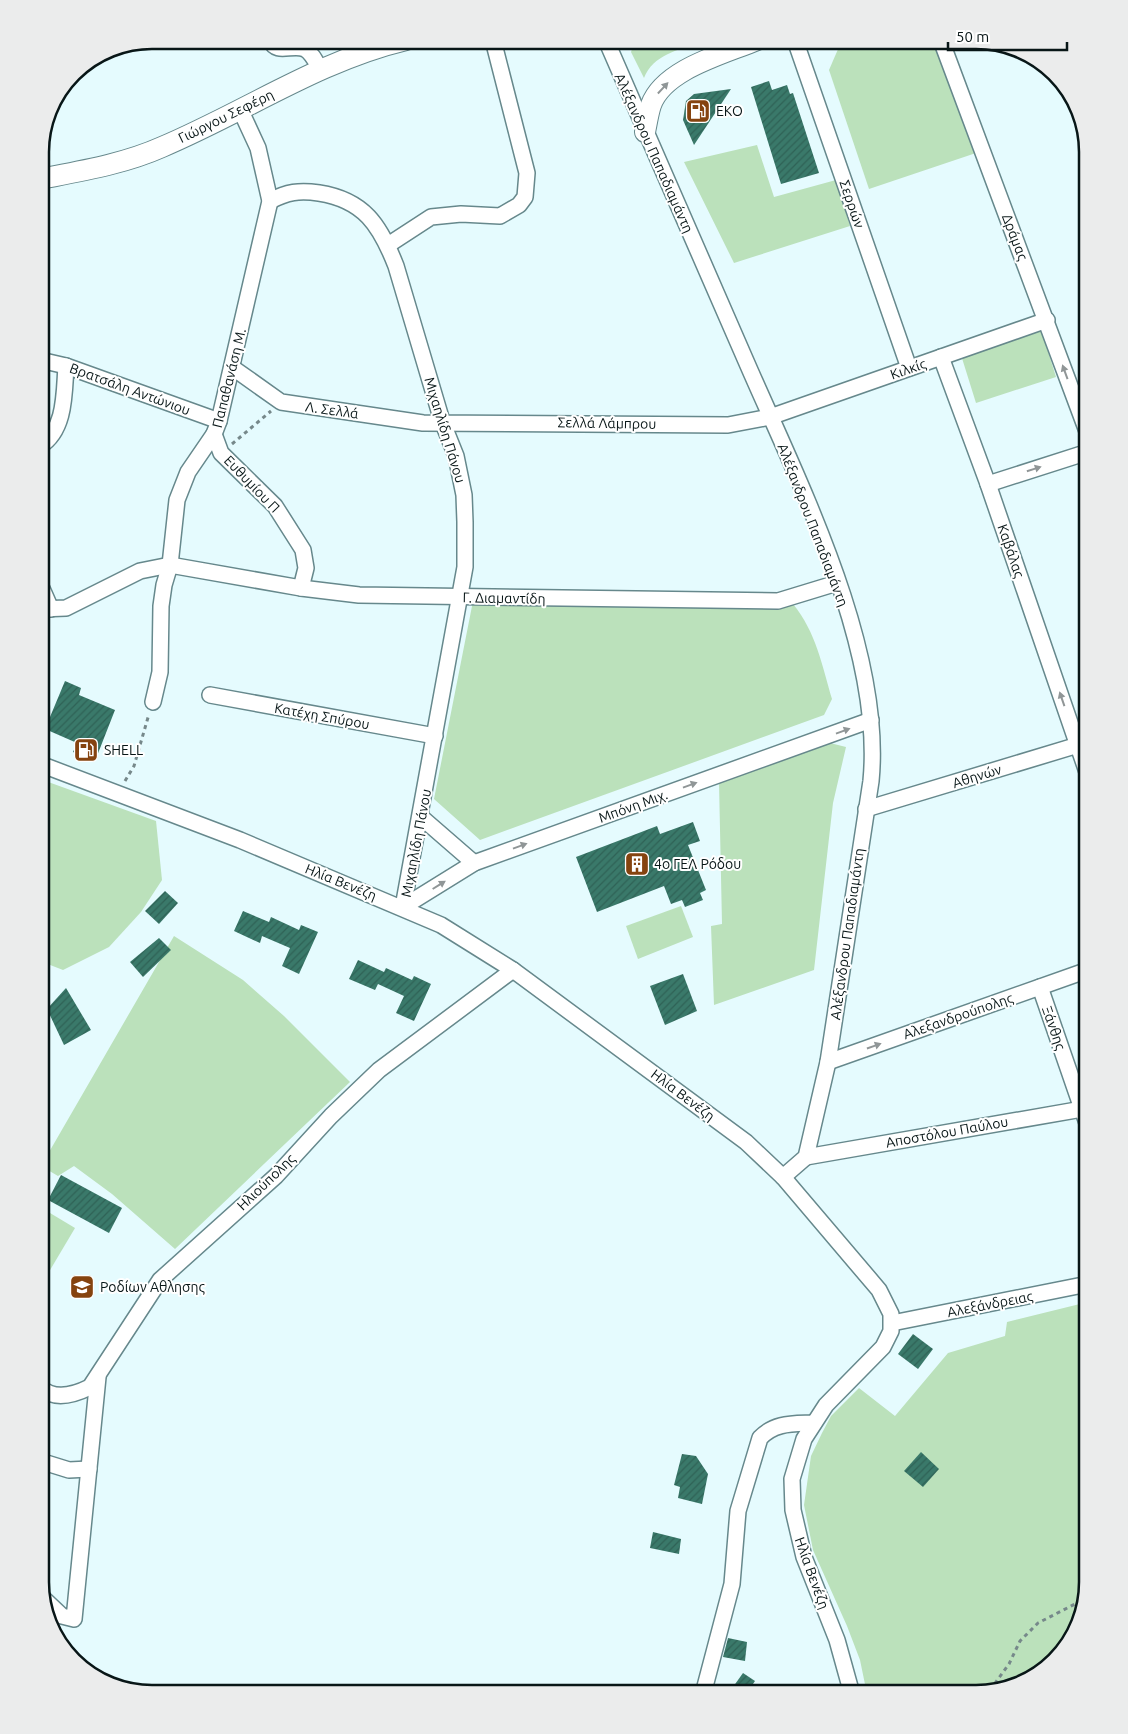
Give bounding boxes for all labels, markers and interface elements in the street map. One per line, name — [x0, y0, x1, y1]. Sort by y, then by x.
scale bar — [948, 20, 1067, 52]
text: 50 m — [956, 28, 989, 45]
street label: Αλέξανδρου Παπαδιαμάντη — [611, 71, 697, 235]
one-way arrow — [657, 82, 669, 94]
street label: Γιώργου Σεφέρη — [176, 86, 276, 146]
fuel station icon: EKO — [685, 98, 711, 124]
place label: EKO — [716, 103, 743, 119]
street label: Σερρών — [836, 178, 868, 230]
street label: Δράμας — [999, 212, 1031, 263]
street label: Παπαθανάση Μ. — [209, 327, 249, 429]
street label: Κιλκίς — [888, 355, 929, 383]
street label: Βρατσάλη Αντώνιου — [67, 360, 193, 418]
one-way arrow — [1061, 364, 1069, 379]
street label: Μιχαηλίδη Πάνου — [421, 375, 469, 485]
street label: Λ. Σελλά — [304, 398, 360, 422]
street label: Σελλά Λάμπρου — [557, 414, 657, 432]
street label: Αλέξανδρου Παπαδιαμάντη — [774, 441, 852, 609]
street label: Ευθυμίου Π — [221, 452, 283, 516]
one-way arrow — [1027, 465, 1042, 472]
street label: Καβάλας — [994, 522, 1028, 580]
street label: Γ. Διαμαντίδη — [462, 589, 546, 607]
one-way arrow — [1057, 691, 1065, 706]
street label: Κατέχη Σπύρου — [273, 700, 371, 732]
one-way arrow — [835, 726, 850, 734]
fuel station icon: SHELL — [73, 737, 99, 763]
place label: SHELL — [104, 742, 143, 758]
street label: Αθηνών — [951, 761, 1004, 791]
one-way arrow — [682, 781, 697, 788]
street label: Μπόνη Μιχ. — [596, 786, 670, 826]
street label: Μιχαηλίδη Πάνου — [398, 788, 434, 898]
one-way arrow — [513, 842, 528, 850]
street label: Αλέξανδρου Παπαδιαμάντη — [827, 847, 867, 1021]
building icon: 4ο ΓΕΛ Ρόδου — [624, 851, 650, 877]
place label: 4ο ΓΕΛ Ρόδου — [654, 856, 741, 872]
street label: Ηλία Βενέζη — [303, 860, 379, 904]
one-way arrow — [432, 880, 445, 890]
street label: Αλεξανδρούπολης — [901, 989, 1016, 1042]
street label: Ξάνθης — [1039, 1004, 1069, 1053]
one-way arrow — [867, 1042, 882, 1049]
street label: Ηλία Βενέζη — [648, 1066, 718, 1124]
street label: Αποστόλου Παύλου — [885, 1113, 1009, 1151]
street label: Ηλιούπολης — [234, 1150, 299, 1213]
school or university icon: Ροδίων Αθλησης — [69, 1274, 95, 1300]
place label: Ροδίων Αθλησης — [100, 1279, 206, 1295]
street label: Αλεξάνδρειας — [946, 1288, 1035, 1320]
street label: Ηλία Βενέζη — [792, 1535, 832, 1611]

